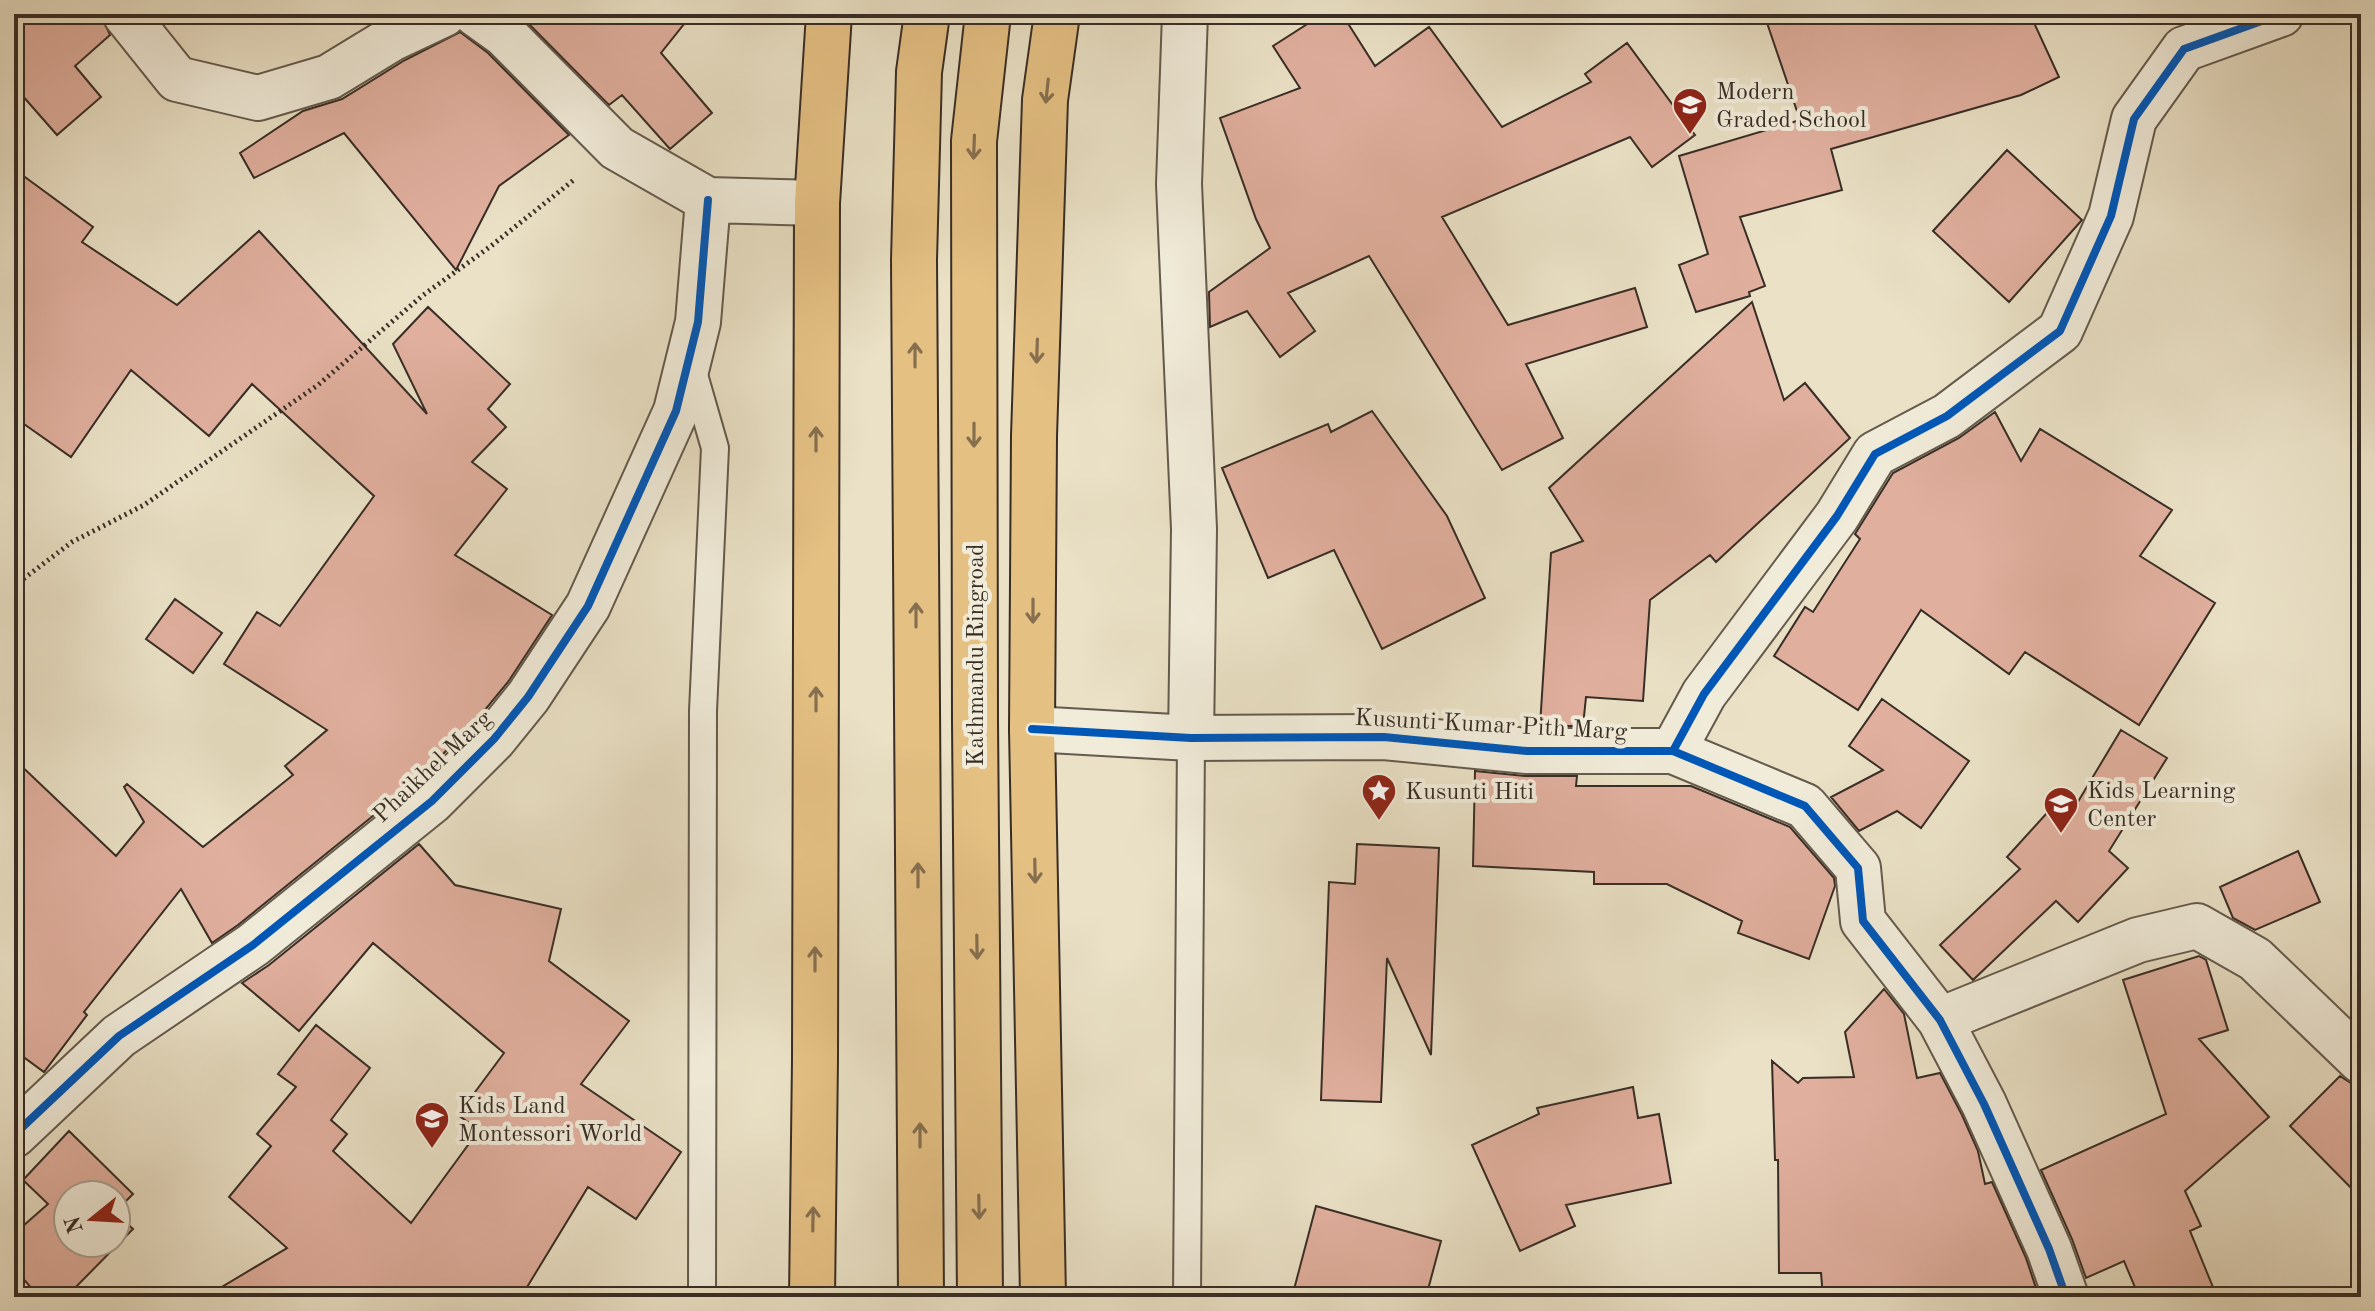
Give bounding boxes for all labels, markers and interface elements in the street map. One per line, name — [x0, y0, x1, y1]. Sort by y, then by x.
one-way arrow — [1039, 77, 1054, 104]
place label: Modern Graded School — [1716, 81, 1866, 133]
school or university icon: Modern Graded School — [1671, 86, 1709, 136]
one-way arrow — [967, 133, 982, 160]
one-way arrow — [1029, 337, 1044, 364]
one-way arrow — [907, 342, 923, 369]
one-way arrow — [966, 421, 982, 448]
one-way arrow — [808, 426, 824, 453]
street label: Kathmandu Ringroad — [965, 543, 989, 767]
one-way arrow — [1025, 597, 1041, 624]
one-way arrow — [909, 602, 924, 629]
one-way arrow — [808, 686, 823, 713]
street label: Phaikhel Marg — [370, 707, 497, 828]
street label: Kusunti Kumar Pith Marg — [1354, 707, 1628, 745]
place icon: Kusunti Hiti — [1360, 772, 1398, 822]
place label: Kids Learning Center — [2087, 780, 2236, 832]
place label: Kusunti Hiti — [1405, 781, 1534, 805]
school or university icon: Kids Learning Center — [2042, 785, 2080, 835]
one-way arrow — [1027, 857, 1042, 884]
one-way arrow — [910, 862, 926, 889]
one-way arrow — [969, 933, 985, 960]
one-way arrow — [807, 946, 823, 973]
place label: Kids Land Montessori World — [458, 1095, 642, 1147]
school or university icon: Kids Land Montessori World — [413, 1100, 451, 1150]
one-way arrow — [912, 1122, 928, 1149]
north arrow — [52, 1179, 132, 1259]
one-way arrow — [972, 1193, 987, 1220]
one-way arrow — [805, 1206, 821, 1233]
text: N — [62, 1213, 88, 1236]

